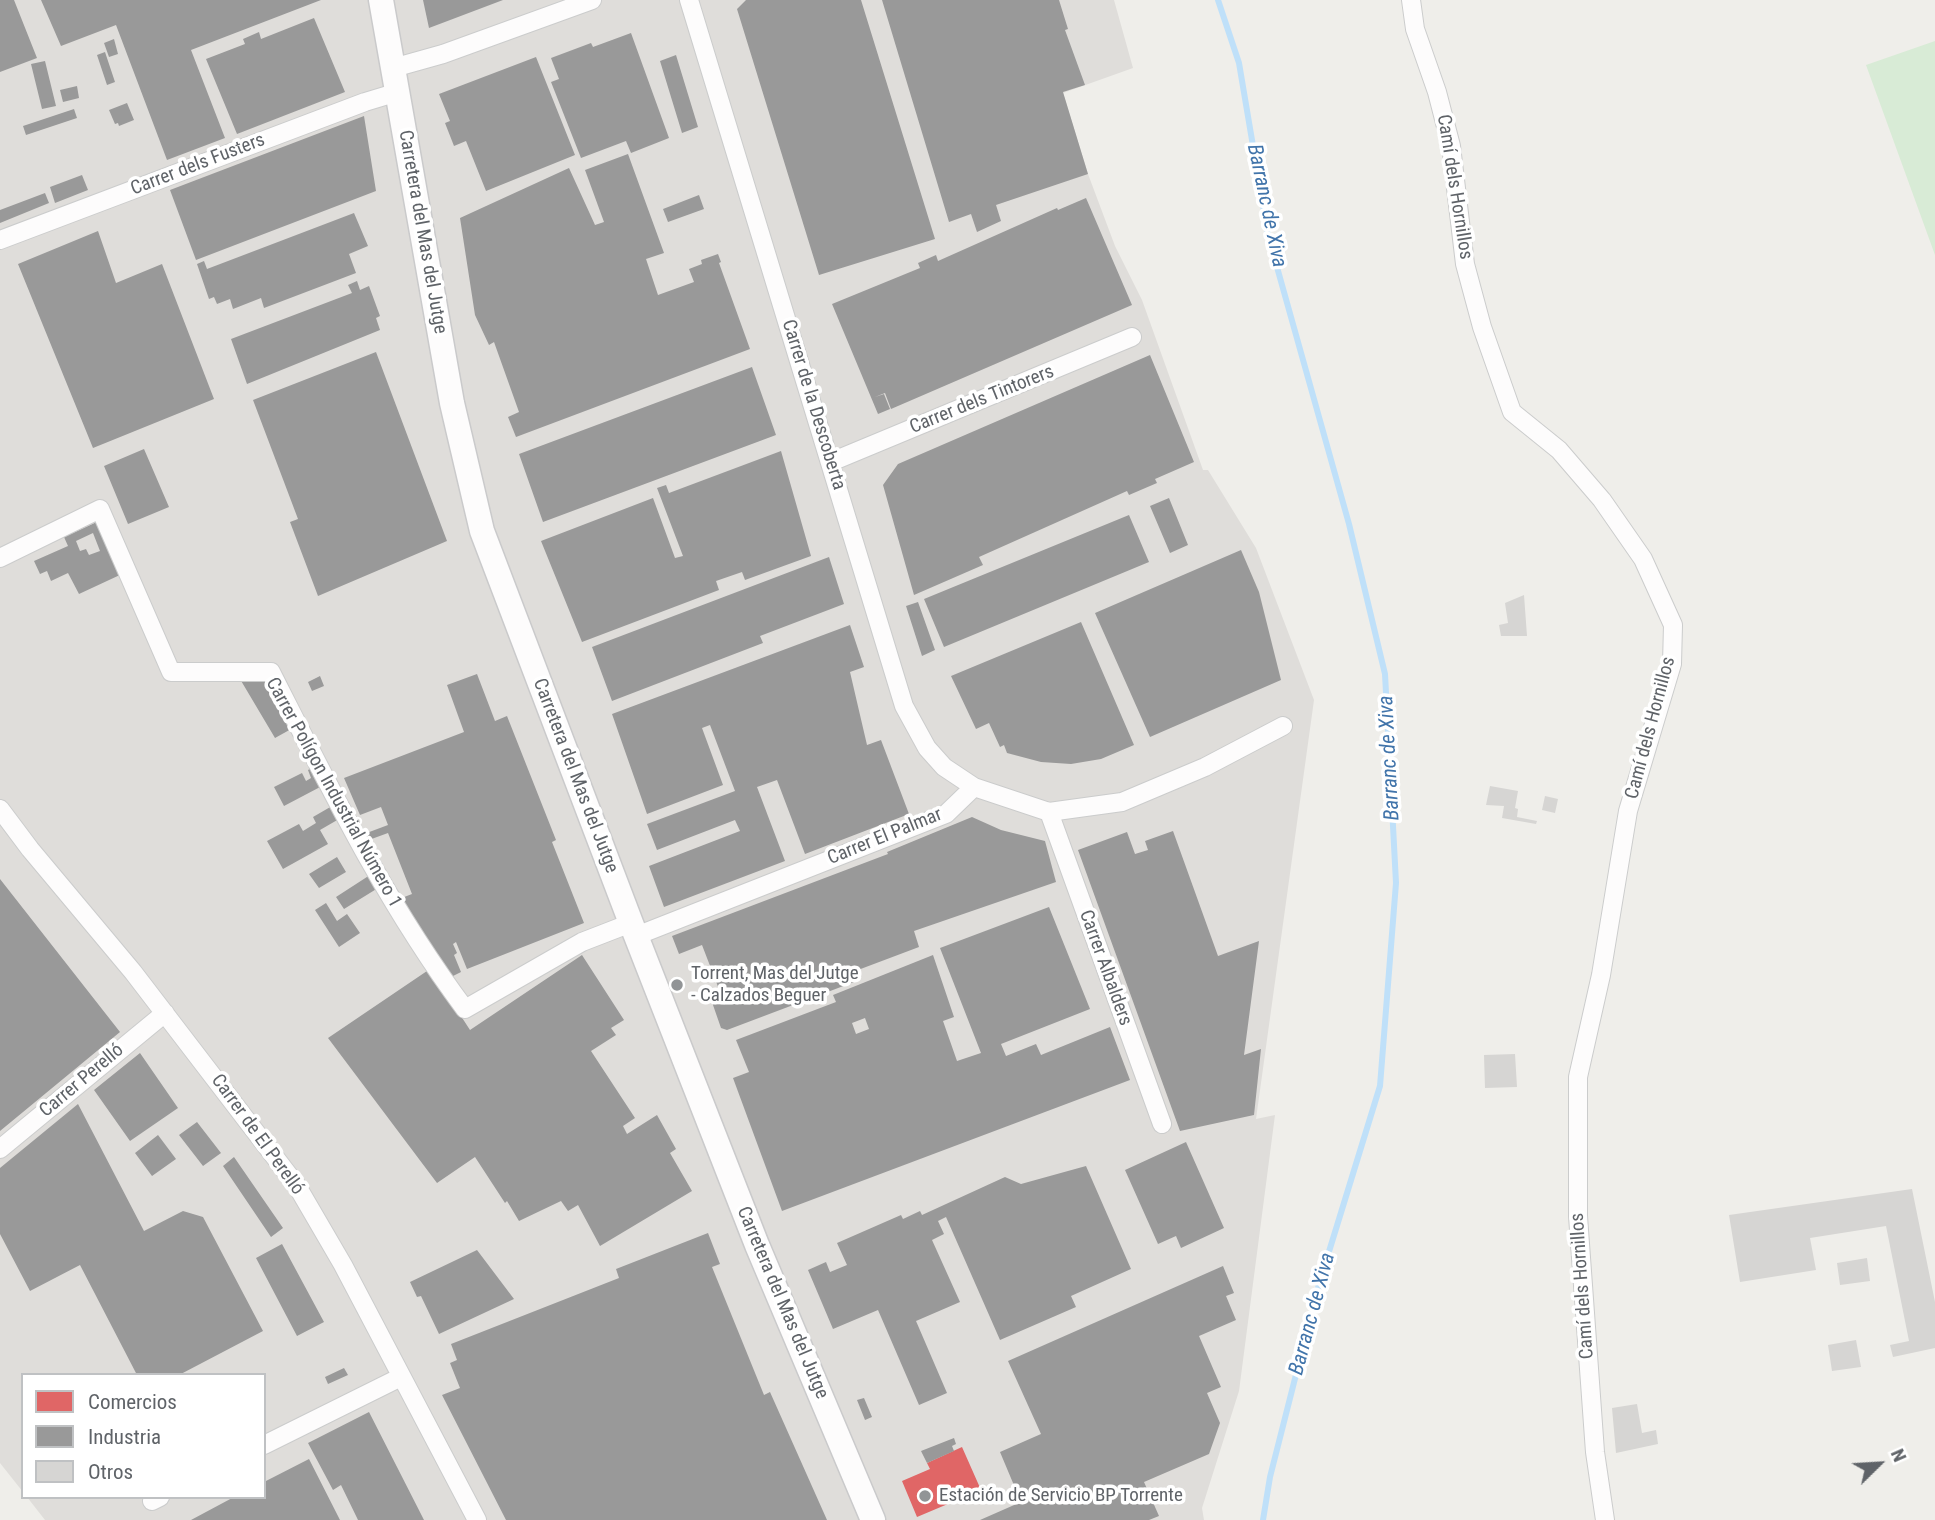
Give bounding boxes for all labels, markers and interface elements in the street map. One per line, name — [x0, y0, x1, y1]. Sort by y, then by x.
street label: Camí dels Hornillos — [1431, 113, 1477, 261]
street label: Carretera del Mas del Jutge — [393, 128, 451, 336]
street label: Carrer dels Fusters — [128, 129, 268, 201]
water label: Barranc de Xiva — [1241, 142, 1291, 270]
street label: Carrer de la Descoberta — [776, 317, 850, 493]
street label: Carrer dels Tintorers — [907, 361, 1057, 439]
street label: Camí dels Hornillos — [1621, 654, 1681, 802]
street label: Carrer Polígon Industrial Número 1 — [260, 674, 406, 912]
street label: Carretera del Mas del Jutge — [527, 676, 623, 876]
water label: Barranc de Xiva — [1374, 695, 1406, 821]
street label: Carrer El Palmar — [824, 804, 946, 870]
street label: Carrer Albalders — [1074, 907, 1136, 1029]
place label: Torrent, Mas del Jutge - Calzados Beguer — [691, 963, 859, 1007]
marker: Torrent, Mas del Jutge - Calzados Beguer — [669, 977, 685, 993]
street label: Carrer Perelló — [35, 1039, 129, 1123]
street label: Carrer de El Perelló — [206, 1070, 308, 1200]
street label: Carretera del Mas del Jutge — [731, 1204, 833, 1402]
street label: Camí dels Hornillos — [1567, 1212, 1599, 1360]
water label: Barranc de Xiva — [1285, 1250, 1341, 1378]
legend — [21, 1373, 266, 1499]
text: Comercios — [88, 1390, 177, 1414]
text: Industria — [88, 1425, 161, 1449]
north arrow — [1844, 1429, 1914, 1499]
text: N — [1886, 1445, 1912, 1465]
text: Otros — [88, 1460, 133, 1484]
place label: Estación de Servicio BP Torrente — [939, 1485, 1183, 1507]
marker: Estación de Servicio BP Torrente — [917, 1488, 933, 1504]

